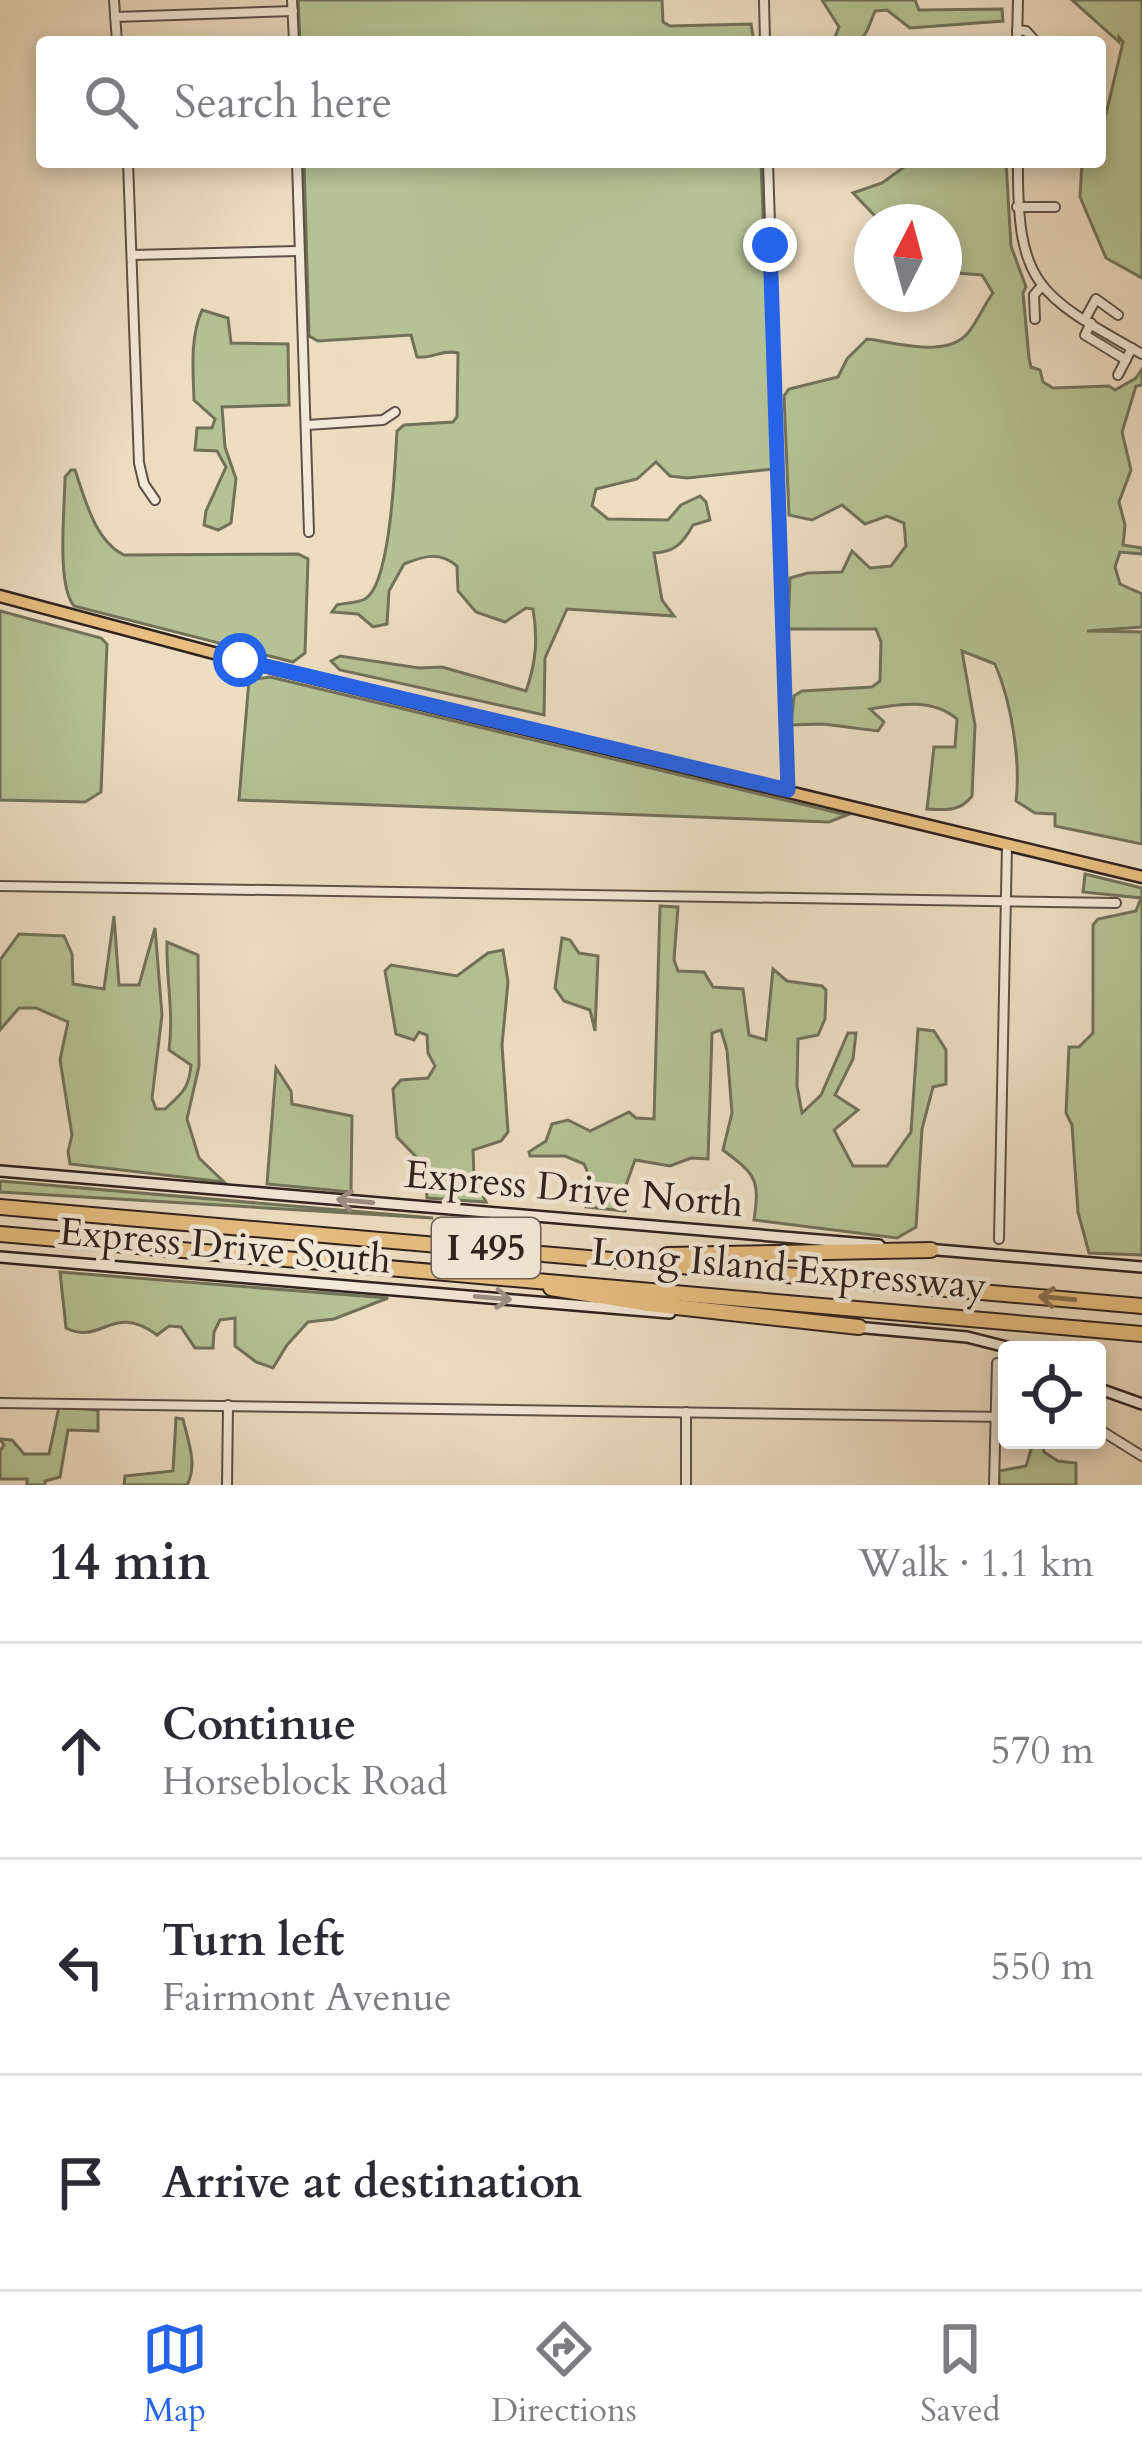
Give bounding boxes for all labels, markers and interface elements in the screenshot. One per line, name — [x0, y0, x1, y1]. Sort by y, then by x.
search box — [36, 36, 1106, 168]
icon: search — [78, 69, 144, 135]
text: Search here — [174, 72, 392, 133]
north arrow — [854, 204, 962, 312]
route end — [743, 218, 797, 272]
route start — [213, 633, 267, 687]
street label: Express Drive North — [402, 1148, 746, 1230]
one-way arrow — [336, 1189, 375, 1212]
street label: Express Drive South — [57, 1205, 393, 1287]
road number: I 495 — [432, 1218, 540, 1278]
street label: Long Island Expressway — [589, 1225, 989, 1313]
one-way arrow — [1038, 1286, 1077, 1309]
one-way arrow — [473, 1287, 512, 1310]
map controls — [998, 1341, 1106, 1449]
button: locate — [998, 1341, 1106, 1449]
text: 14 min — [48, 1528, 210, 1598]
text: Walk · 1.1 km — [858, 1537, 1094, 1590]
text: Continue — [162, 1694, 356, 1755]
icon: ahead — [48, 1718, 114, 1784]
text: 570 m — [991, 1724, 1094, 1777]
text: Horseblock Road — [162, 1755, 447, 1808]
text: Turn left — [162, 1910, 344, 1971]
icon: left — [48, 1934, 114, 2000]
text: 550 m — [991, 1940, 1094, 1993]
text: Fairmont Avenue — [162, 1971, 452, 2024]
icon: arrive — [48, 2150, 114, 2216]
text: Arrive at destination — [162, 2152, 582, 2213]
tab: Map — [142, 2316, 208, 2433]
tab: Directions — [491, 2316, 637, 2433]
tab: Saved — [920, 2316, 1000, 2433]

